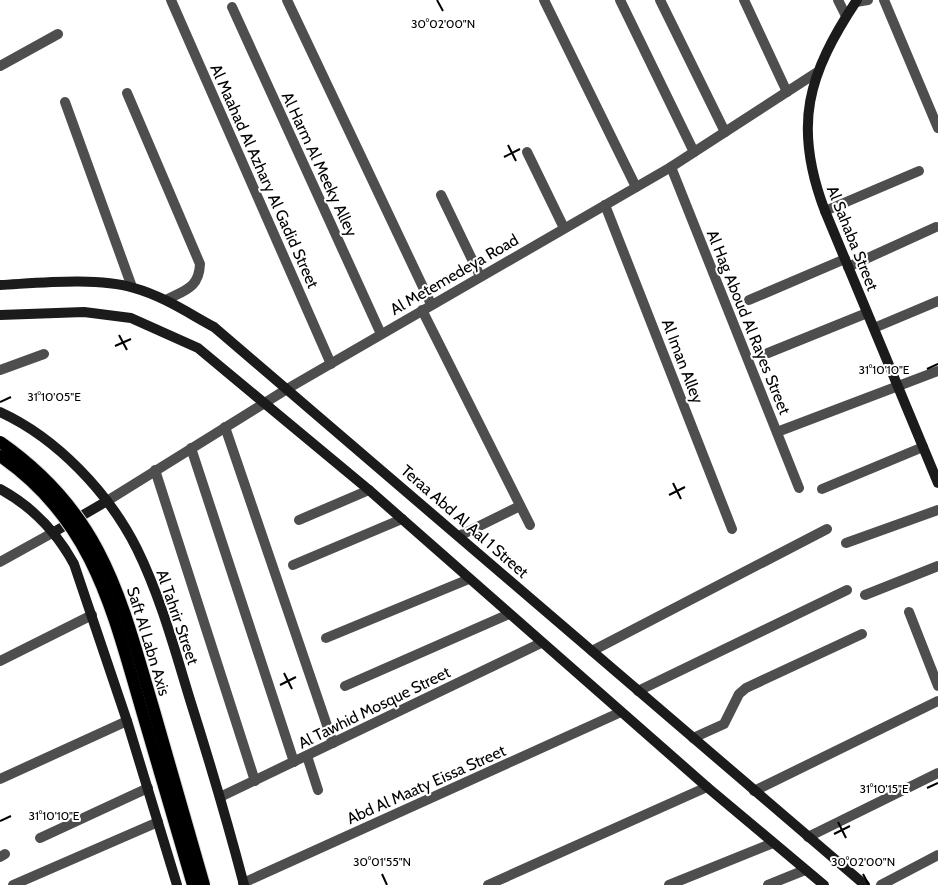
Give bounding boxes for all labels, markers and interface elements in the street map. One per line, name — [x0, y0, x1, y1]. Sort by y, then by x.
text: 30°02'00"N — [411, 16, 475, 31]
street label: Al Maahad Al Azhary Al Gadid Street — [206, 61, 323, 292]
street label: Al Harm Al Meeky Alley — [278, 89, 361, 239]
street label: Al Sahaba Street — [823, 183, 883, 294]
street label: Al Hag Aboud Al Rayes Street — [703, 227, 795, 418]
street label: Al Metemedeya Road — [387, 230, 522, 319]
street label: Al Iman Alley — [658, 316, 707, 406]
text: 31°10'10"E — [858, 362, 910, 377]
text: 31°10'05"E — [27, 389, 81, 404]
street label: Teraa Abd Al Aal 1 Street — [397, 461, 533, 582]
street label: Al Tahrir Street — [152, 567, 203, 668]
street label: Saft Al Labn Axis — [123, 584, 174, 698]
street label: Al Tawhid Mosque Street — [295, 662, 454, 753]
street label: Abd Al Maaty Eissa Street — [344, 741, 509, 828]
text: 31°10'15"E — [859, 781, 909, 796]
text: 31°10'10"E — [28, 808, 80, 823]
text: 30°01'55"N — [353, 854, 411, 869]
text: 30°02'00"N — [831, 854, 895, 869]

